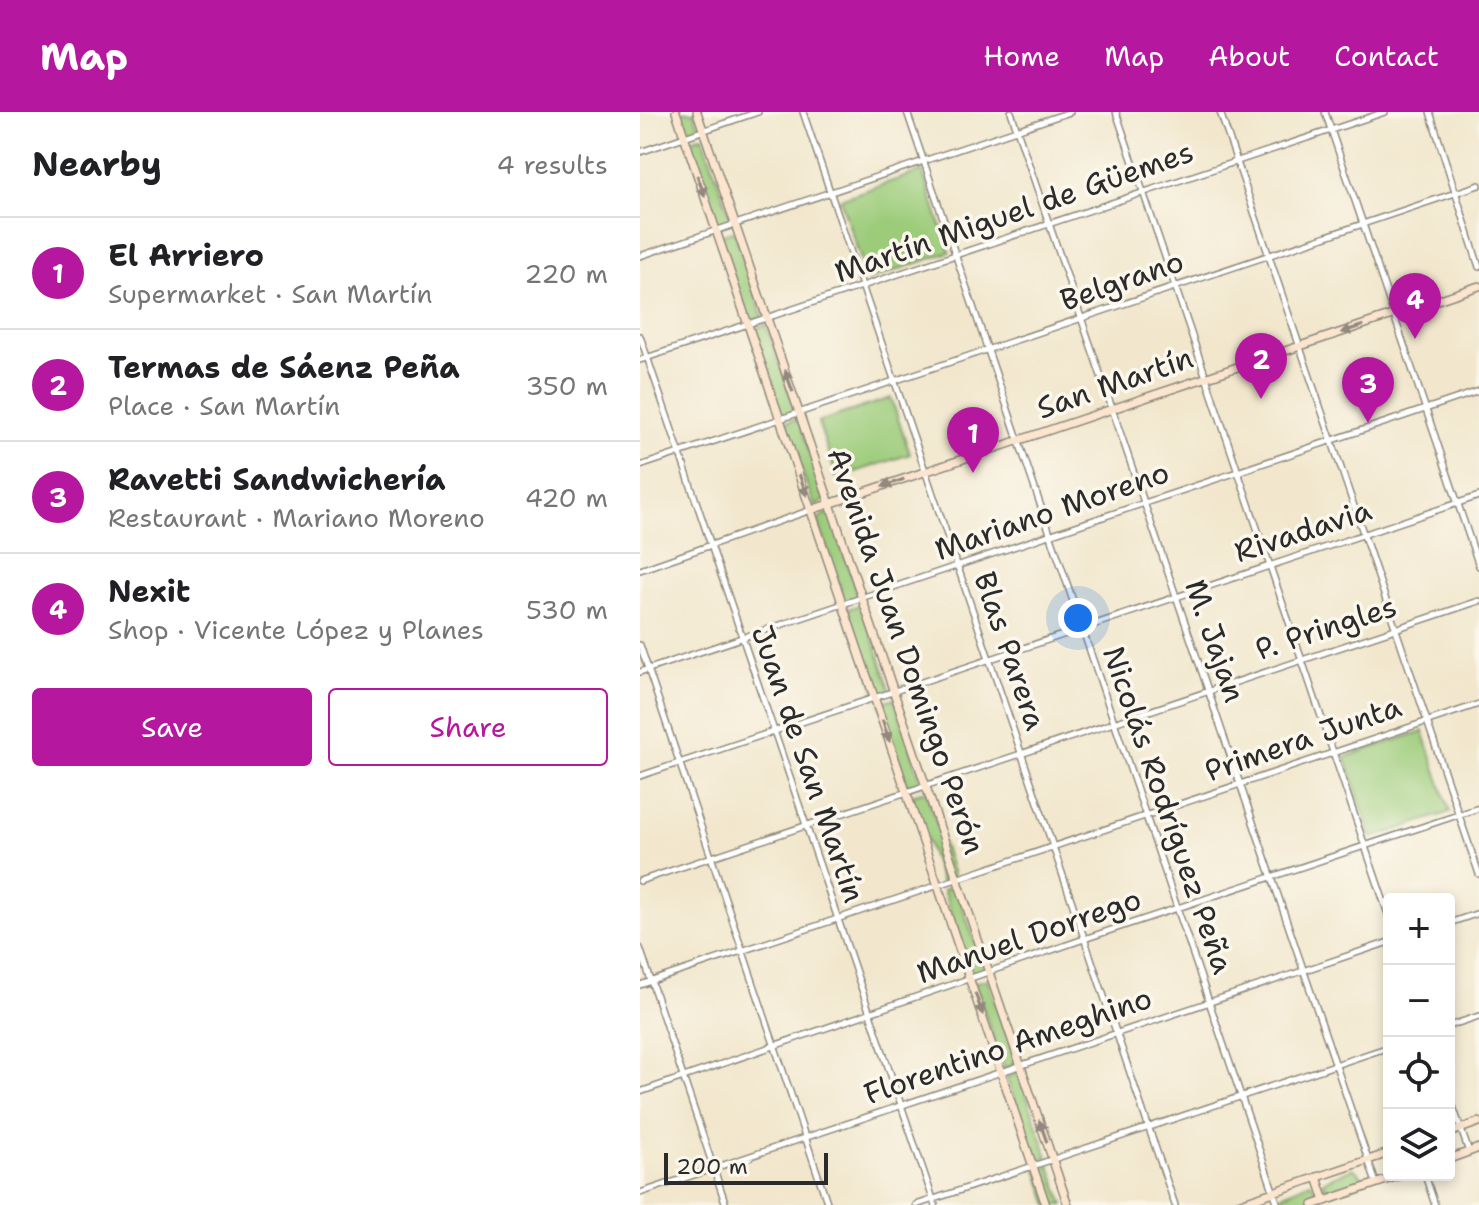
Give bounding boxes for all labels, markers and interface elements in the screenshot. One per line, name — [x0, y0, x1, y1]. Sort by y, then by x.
text: Map — [40, 31, 128, 82]
text: Home — [983, 37, 1060, 75]
text: Map — [1104, 37, 1164, 75]
text: About — [1208, 37, 1290, 75]
text: Contact — [1334, 37, 1439, 75]
street label: Martín Miguel de Güemes — [829, 131, 1199, 292]
text: Nearby — [32, 141, 162, 187]
text: 4 results — [496, 147, 608, 182]
one-way arrow — [696, 174, 708, 198]
text: El Arriero — [108, 235, 264, 276]
street label: Belgrano — [1055, 240, 1189, 321]
text: 1 — [52, 256, 64, 291]
text: 220 m — [524, 256, 608, 291]
pin: 4 — [1389, 273, 1441, 339]
text: Supermarket · San Martín — [108, 276, 432, 311]
one-way arrow — [1340, 324, 1364, 336]
pin: 2 — [1235, 333, 1287, 399]
street label: San Martín — [1031, 337, 1198, 428]
text: Termas de Sáenz Peña — [108, 347, 460, 388]
pin: 3 — [1342, 357, 1394, 423]
text: 2 — [49, 368, 67, 403]
text: 350 m — [525, 368, 608, 403]
one-way arrow — [782, 369, 794, 393]
text: Place · San Martín — [108, 388, 340, 423]
pin: 1 — [947, 407, 999, 473]
street label: Avenida Juan Domingo Perón — [818, 442, 995, 860]
street label: Mariano Moreno — [929, 451, 1175, 570]
text: Ravetti Sandwichería — [108, 459, 446, 500]
one-way arrow — [797, 473, 809, 497]
one-way arrow — [881, 477, 905, 489]
text: 3 — [49, 480, 67, 515]
text: 420 m — [525, 480, 608, 515]
street label: Rivadavia — [1229, 489, 1377, 572]
text: Restaurant · Mariano Moreno — [108, 500, 485, 535]
street label: Blas Parera — [964, 566, 1057, 736]
text: Nexit — [108, 571, 190, 612]
street label: M. Jajan — [1175, 574, 1256, 708]
street label: P. Pringles — [1250, 585, 1402, 670]
text: 4 — [49, 592, 67, 627]
text: 530 m — [526, 592, 608, 627]
your location — [1058, 598, 1098, 638]
text: Shop · Vicente López y Planes — [108, 612, 484, 647]
street label: Juan de San Martín — [742, 620, 875, 908]
street label: Nicolás Rodríguez Peña — [1093, 641, 1244, 979]
street label: Primera Junta — [1199, 686, 1407, 791]
button: Save — [32, 688, 312, 766]
button: Share — [328, 688, 608, 766]
one-way arrow — [881, 720, 893, 744]
street label: Manuel Dorrego — [911, 878, 1146, 993]
map controls — [1383, 893, 1455, 1181]
button: + — [1383, 893, 1455, 965]
button: − — [1383, 965, 1455, 1037]
street label: Florentino Ameghino — [858, 977, 1157, 1114]
one-way arrow — [973, 992, 985, 1016]
button: locate — [1383, 1037, 1455, 1109]
button: layers — [1383, 1109, 1455, 1181]
one-way arrow — [1036, 1119, 1048, 1143]
scale bar — [664, 1149, 828, 1185]
text: 200 m — [676, 1152, 748, 1181]

